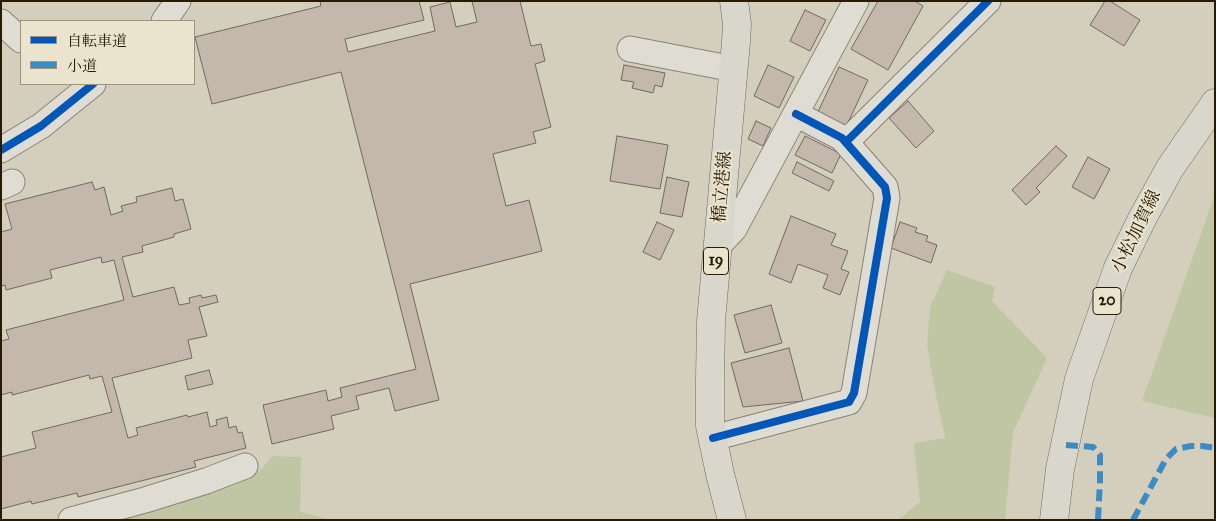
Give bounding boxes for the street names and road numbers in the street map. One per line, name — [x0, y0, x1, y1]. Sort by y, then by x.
street label: 橋立港線 — [709, 150, 737, 224]
street label: 小松加賀線 — [1108, 187, 1166, 277]
road number: 19 — [704, 248, 728, 274]
road number: 20 — [1093, 288, 1121, 314]

